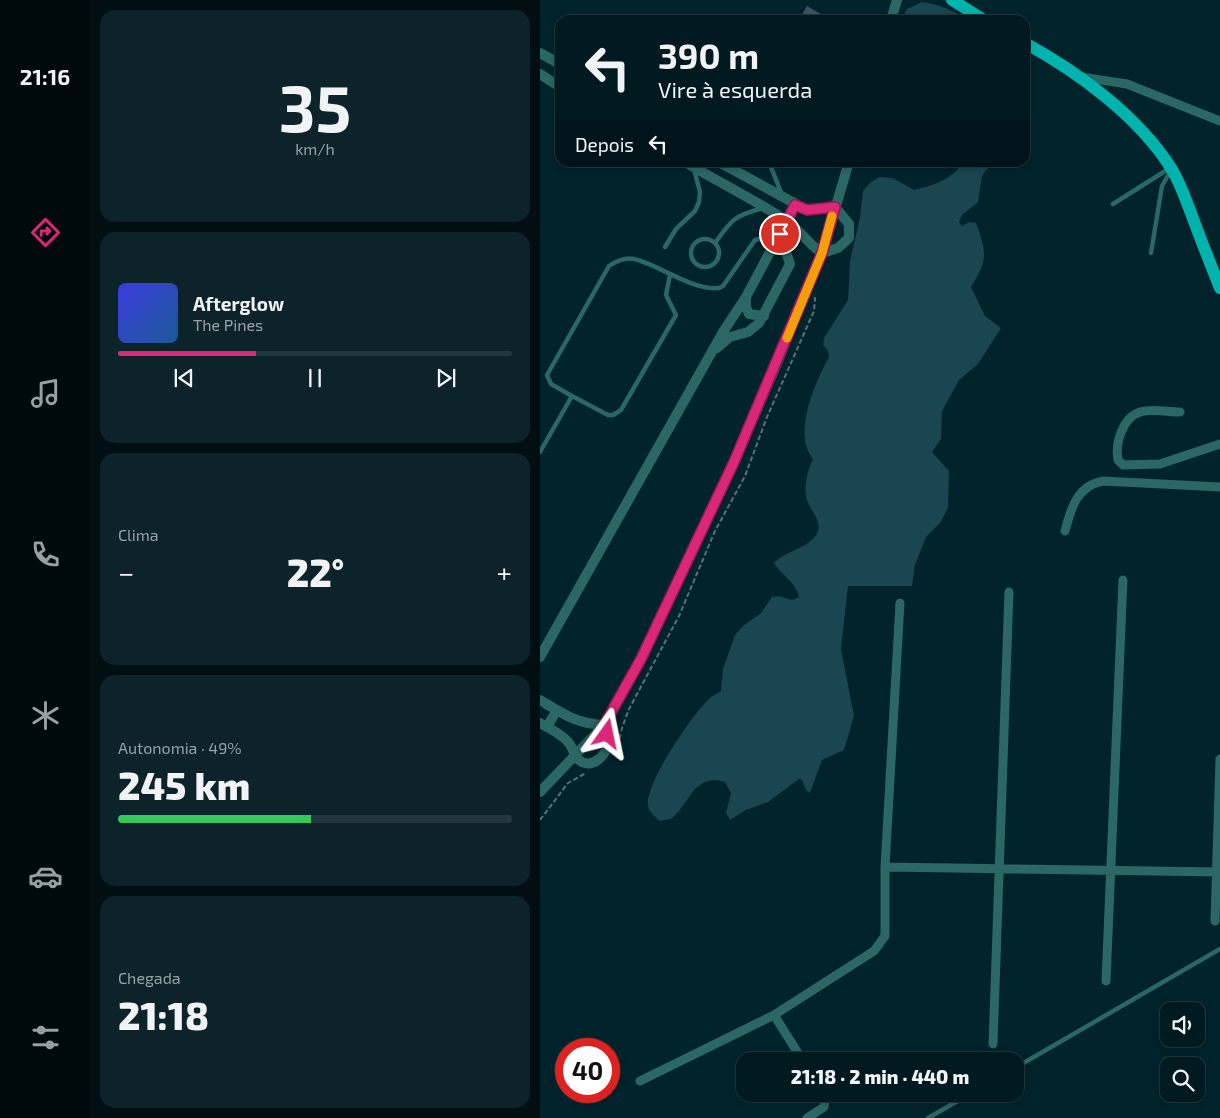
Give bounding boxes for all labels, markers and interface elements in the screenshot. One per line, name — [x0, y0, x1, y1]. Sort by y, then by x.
text: 390 m — [658, 34, 759, 76]
icon: left — [575, 35, 640, 100]
text: 21:16 — [20, 63, 70, 89]
text: 35 — [279, 67, 351, 145]
text: Vire à esquerda — [658, 76, 812, 102]
icon: left — [644, 130, 672, 158]
text: Depois — [575, 133, 634, 156]
text: km/h — [295, 139, 335, 158]
pin — [759, 213, 801, 255]
icon: directions — [28, 215, 63, 250]
icon: arrive — [766, 220, 794, 248]
text: Afterglow — [193, 292, 284, 315]
text: The Pines — [193, 315, 263, 334]
icon: previous — [170, 364, 198, 392]
icon: pause — [301, 364, 329, 392]
icon: next — [432, 364, 460, 392]
icon: music — [28, 376, 63, 411]
text: Clima — [118, 525, 159, 544]
icon: phone — [28, 537, 63, 572]
text: 22° — [287, 549, 344, 595]
text: − — [118, 555, 134, 589]
text: + — [497, 555, 512, 589]
icon: climate — [28, 698, 63, 733]
position arrow — [580, 707, 632, 759]
text: Autonomia · 49% — [118, 738, 242, 757]
text: 245 km — [118, 762, 250, 808]
icon: car — [28, 859, 63, 894]
text: Chegada — [118, 968, 181, 987]
text: 21:18 — [118, 992, 209, 1038]
map controls — [1160, 1002, 1205, 1102]
button: sound — [1160, 1002, 1205, 1047]
icon: filters — [28, 1020, 63, 1055]
speed limit sign: 40 — [555, 1038, 620, 1103]
button: search — [1160, 1057, 1205, 1102]
text: 21:18 · 2 min · 440 m — [791, 1065, 969, 1088]

